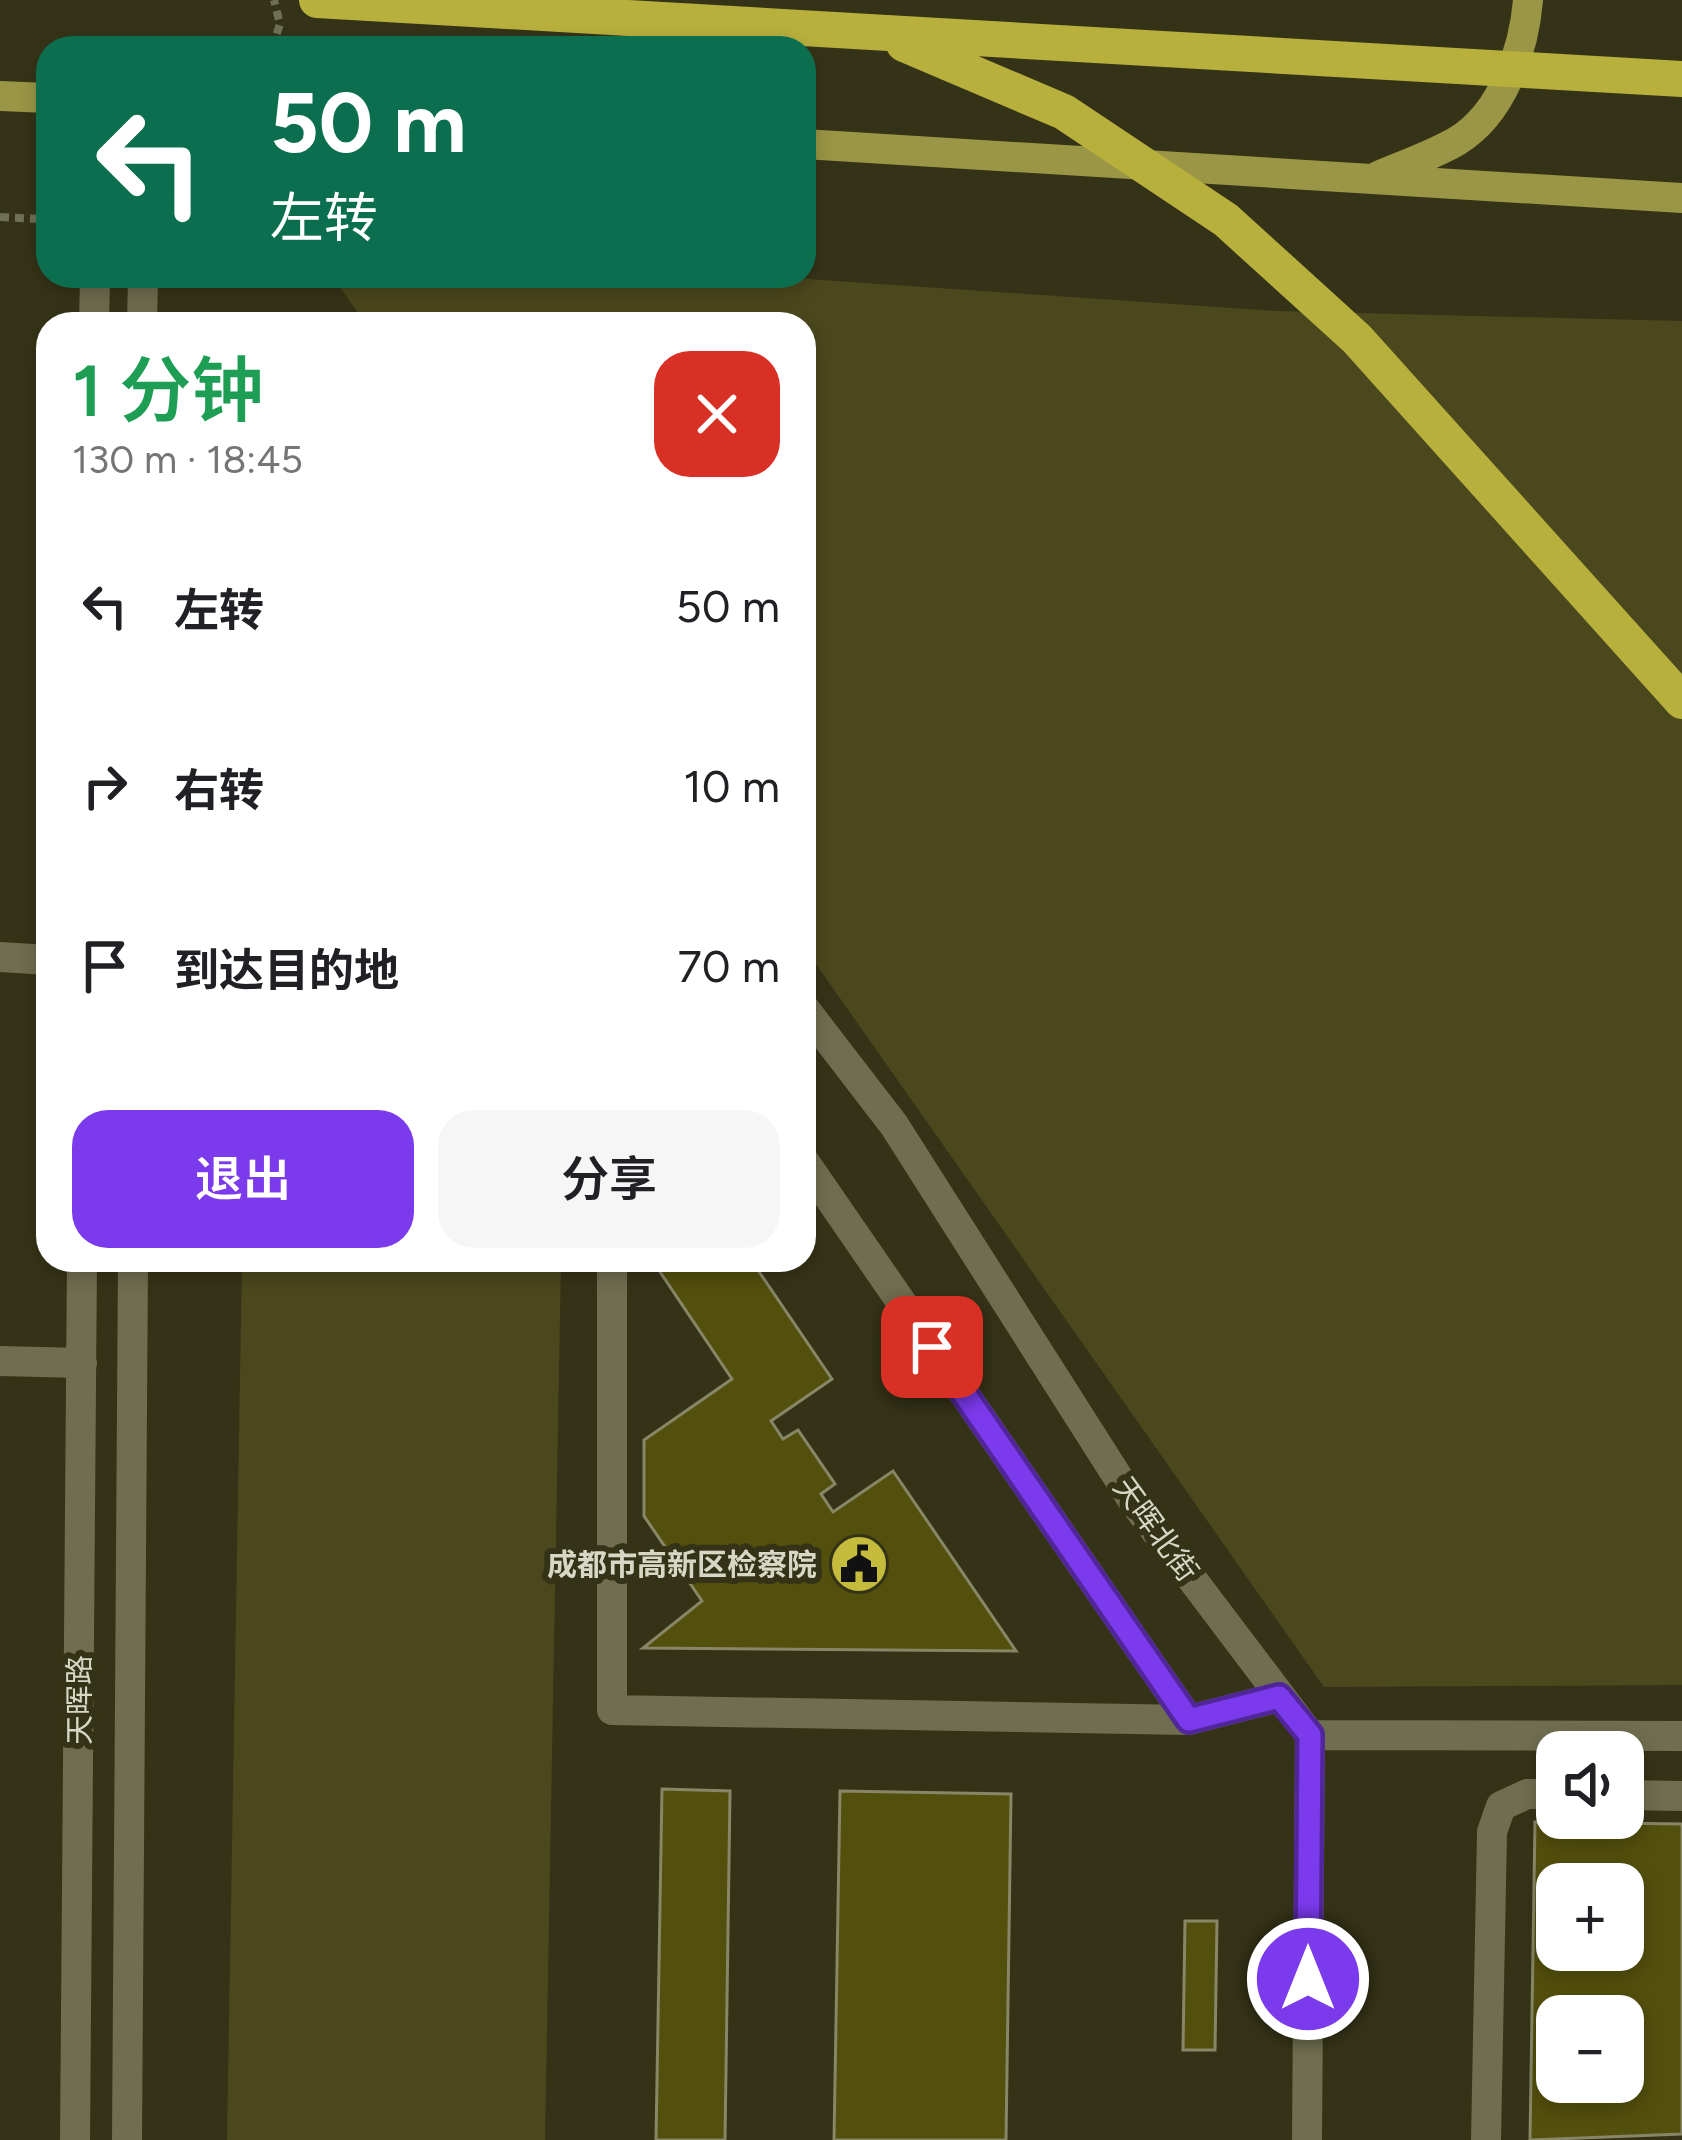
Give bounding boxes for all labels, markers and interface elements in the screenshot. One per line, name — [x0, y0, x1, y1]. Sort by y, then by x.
text: 50 m — [270, 72, 466, 173]
icon: left — [72, 84, 228, 240]
text: 左转 — [270, 186, 378, 251]
text: 1 分钟 — [72, 348, 264, 434]
button: close — [654, 351, 780, 477]
text: 130 m · 18:45 — [72, 436, 303, 483]
icon: left — [72, 573, 138, 639]
text: 50 m — [676, 579, 780, 633]
text: 左转 — [174, 583, 264, 637]
icon: right — [72, 753, 138, 819]
text: 10 m — [683, 759, 780, 813]
text: 右转 — [174, 763, 264, 817]
icon: arrive — [72, 933, 138, 999]
text: 70 m — [678, 939, 780, 993]
text: 到达目的地 — [174, 943, 399, 997]
button: 退出 — [72, 1110, 414, 1248]
button: 分享 — [438, 1110, 780, 1248]
pin — [881, 1296, 983, 1398]
icon: arrive — [899, 1314, 965, 1380]
street label: 天晖北街 — [1106, 1470, 1206, 1588]
public building icon: 成都市高新区检察院 — [828, 1533, 890, 1595]
place label: 成都市高新区检察院 — [547, 1546, 817, 1583]
street label: 天晖路 — [61, 1655, 98, 1745]
map controls — [1536, 1731, 1644, 2103]
button: sound — [1536, 1731, 1644, 1839]
button: + — [1536, 1863, 1644, 1971]
position arrow — [1245, 1916, 1371, 2042]
button: − — [1536, 1995, 1644, 2103]

